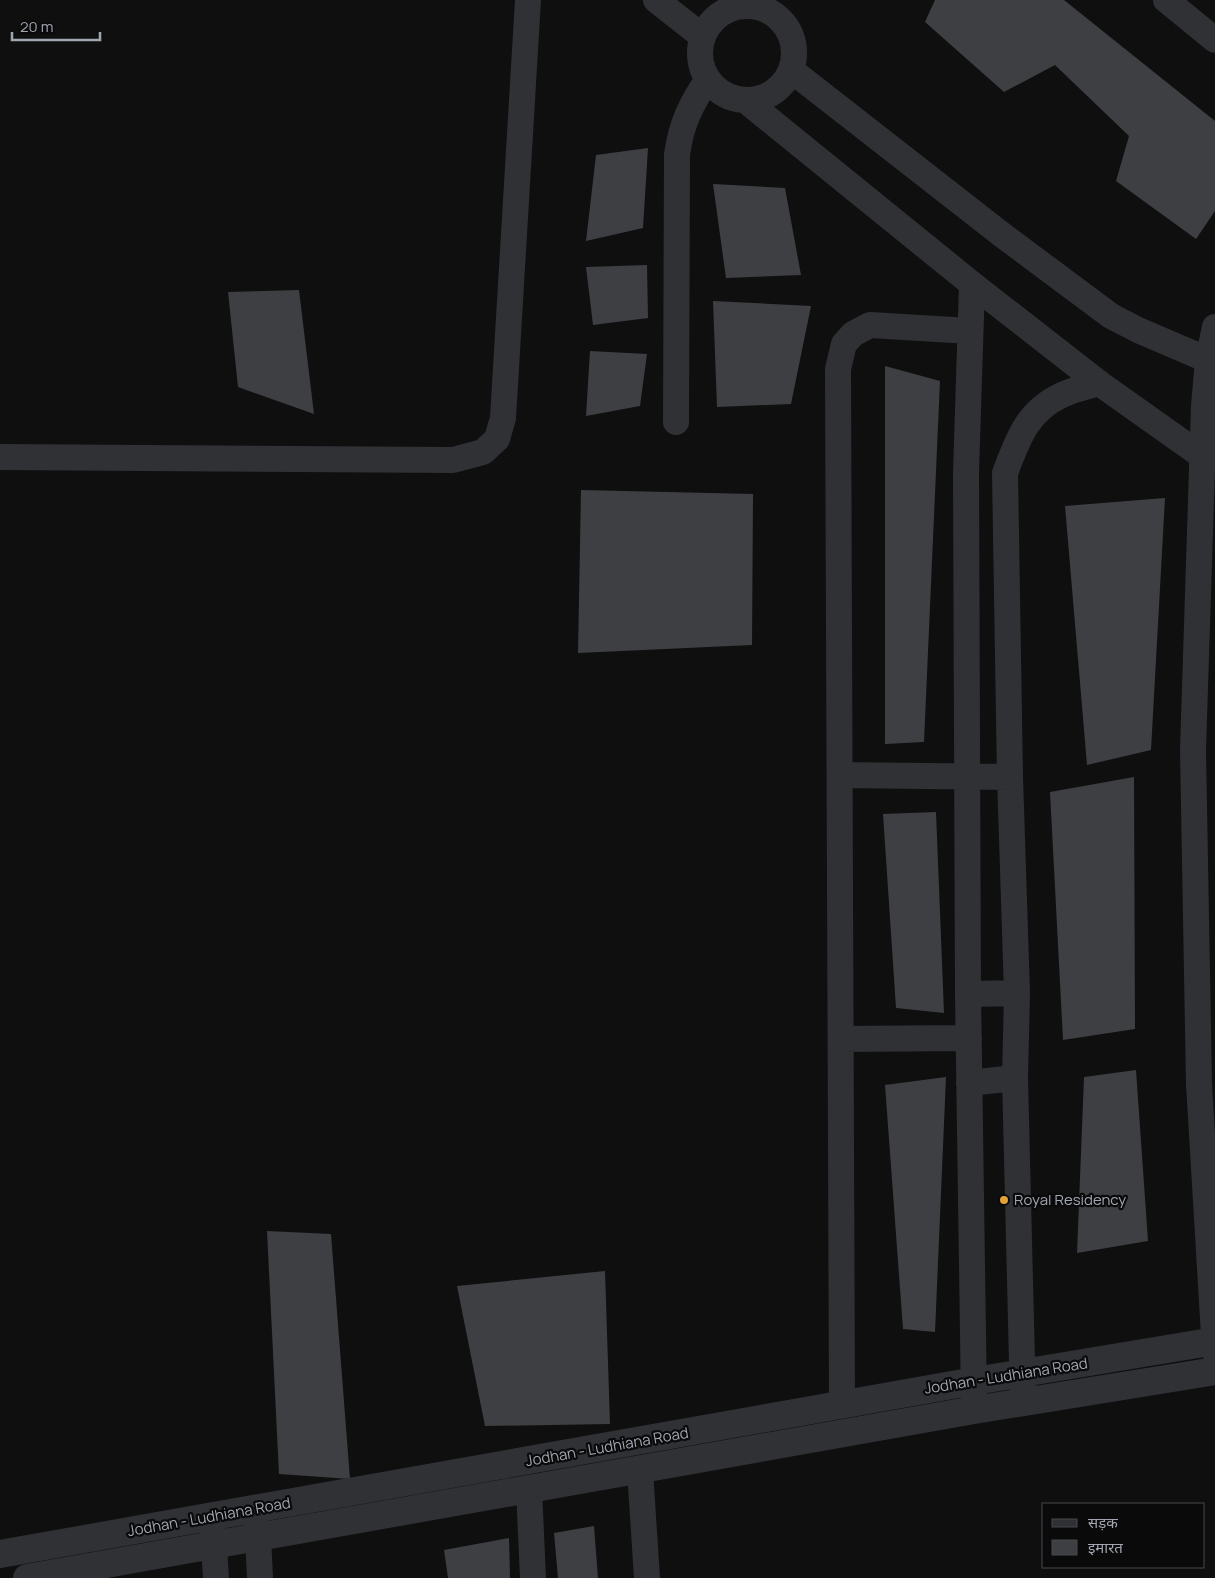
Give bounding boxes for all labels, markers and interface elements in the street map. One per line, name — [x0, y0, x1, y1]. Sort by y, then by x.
scale bar — [12, 10, 100, 42]
text: 20 m — [20, 16, 53, 37]
place label: Royal Residency — [1014, 1189, 1126, 1210]
marker: Royal Residency — [998, 1194, 1010, 1206]
street label: Jodhan - Ludhiana Road — [923, 1352, 1089, 1399]
street label: Jodhan - Ludhiana Road — [524, 1422, 690, 1471]
street label: Jodhan - Ludhiana Road — [126, 1492, 292, 1541]
legend — [1042, 1503, 1205, 1568]
text: सड़क — [1088, 1512, 1118, 1533]
text: इमारत — [1088, 1537, 1123, 1558]

